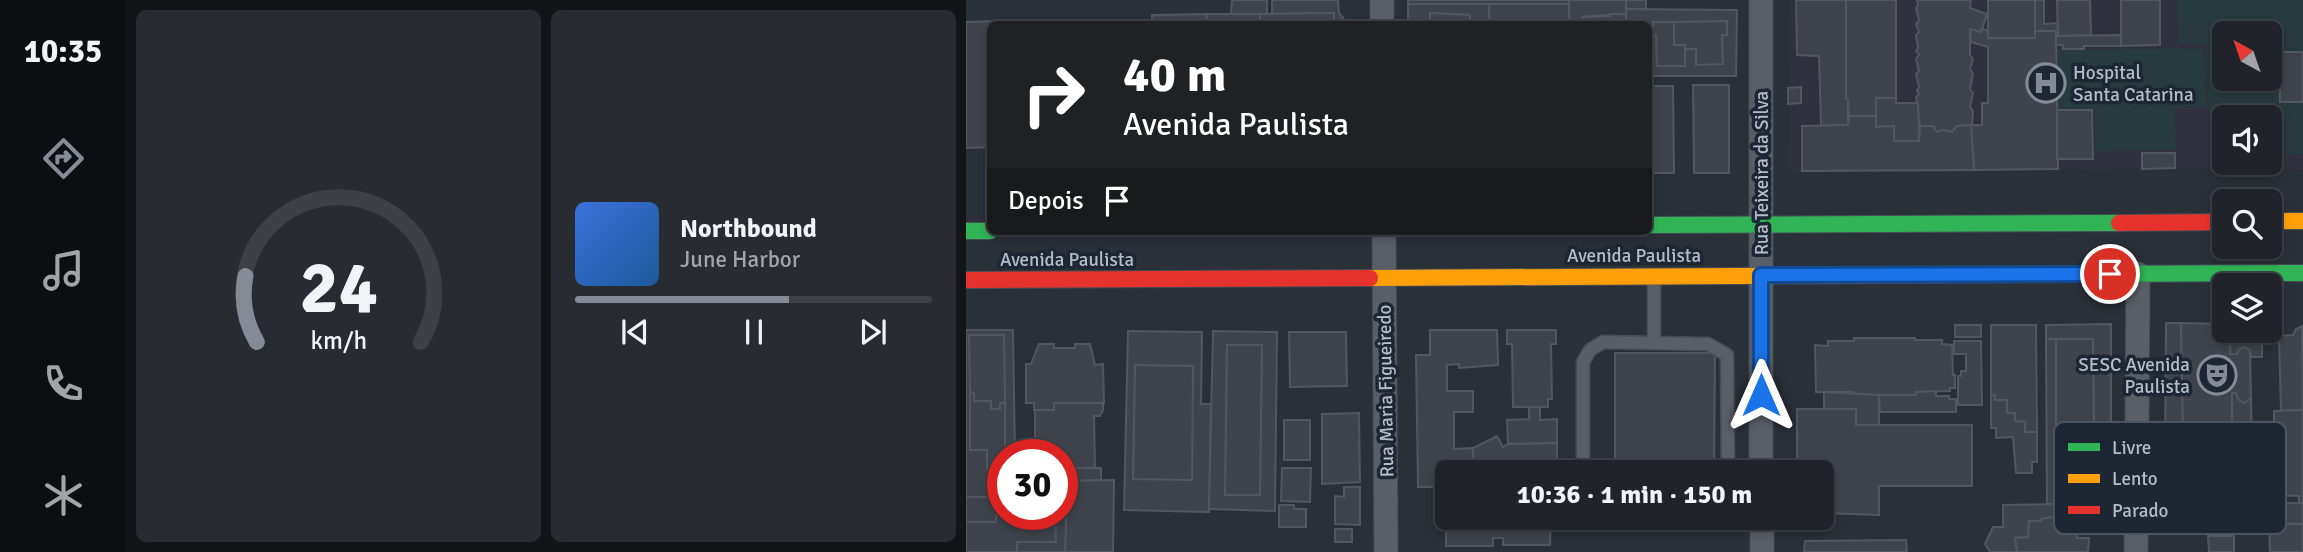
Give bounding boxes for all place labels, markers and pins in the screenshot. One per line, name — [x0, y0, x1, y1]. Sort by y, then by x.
place label: Hospital Santa Catarina — [2073, 61, 2194, 107]
hospital icon: Hospital Santa Catarina — [2025, 62, 2067, 104]
pin — [2080, 244, 2140, 304]
place label: SESC Avenida Paulista — [2078, 353, 2190, 399]
theatre icon: SESC Avenida Paulista — [2196, 354, 2238, 396]

